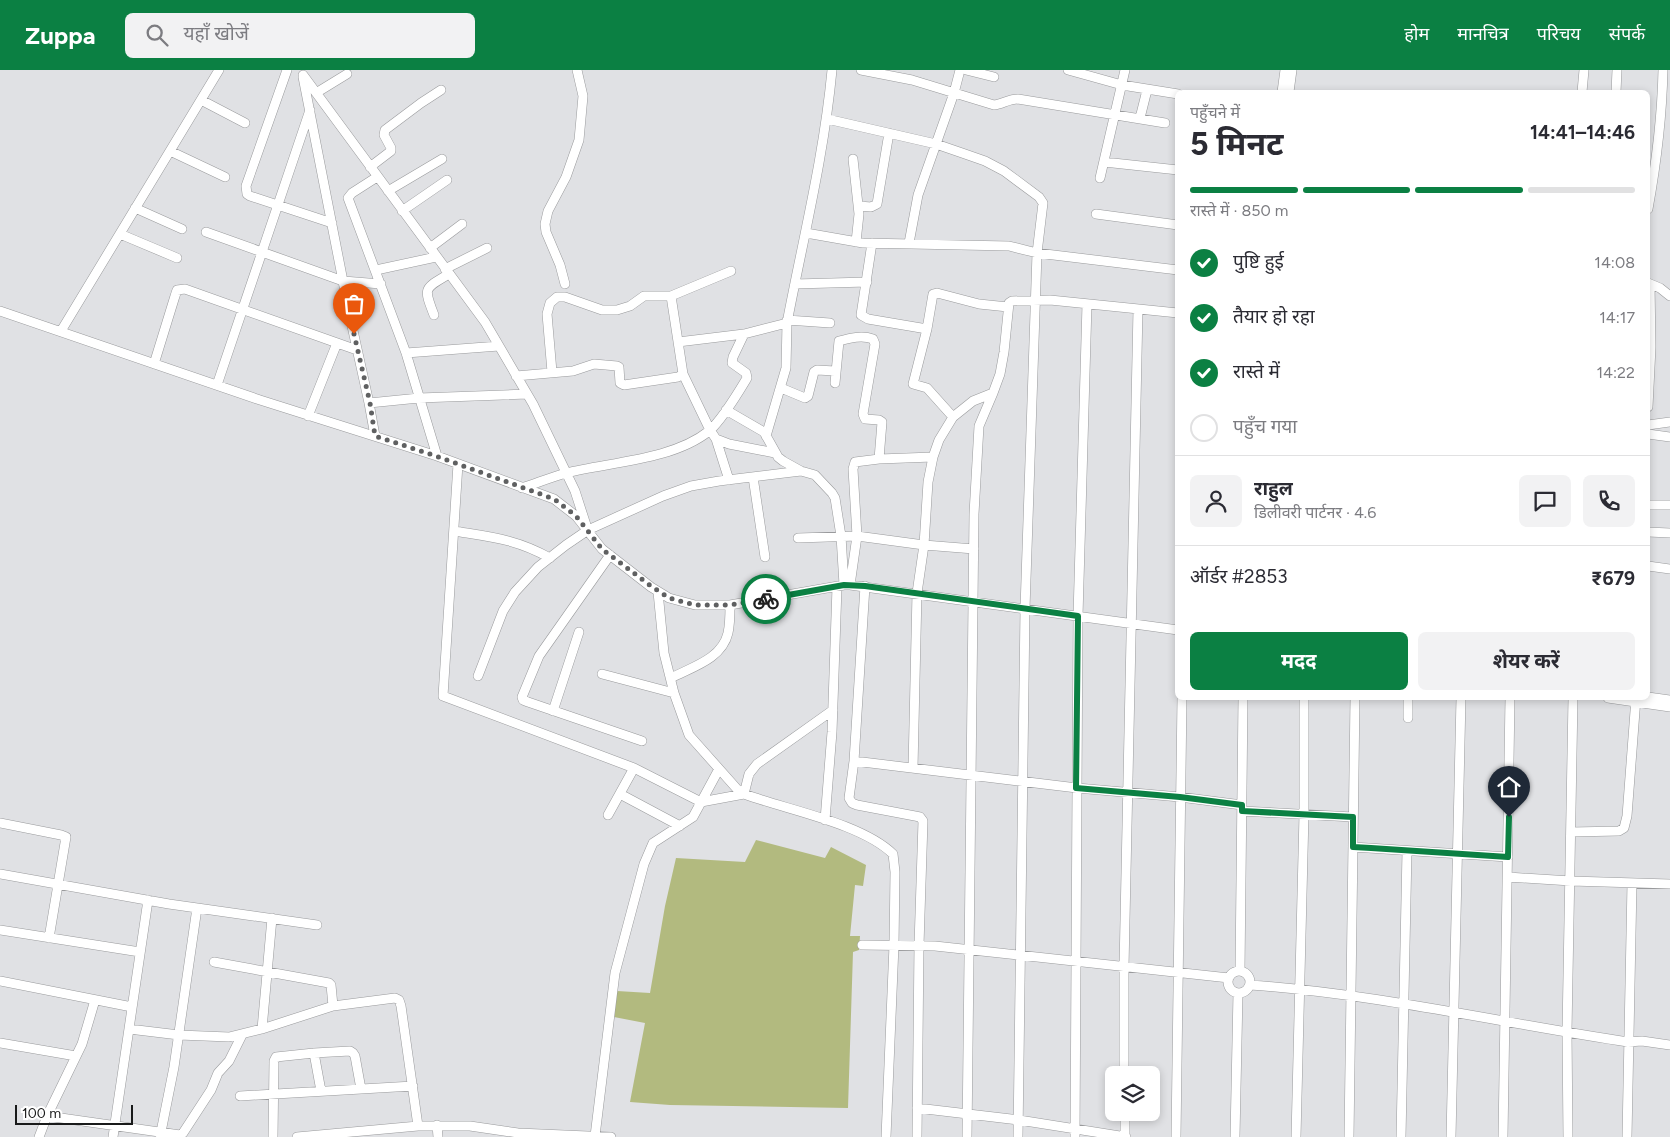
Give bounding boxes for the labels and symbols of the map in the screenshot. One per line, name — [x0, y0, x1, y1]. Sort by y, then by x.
pin — [333, 283, 375, 334]
courier — [741, 574, 791, 624]
pin — [1488, 766, 1530, 817]
scale bar — [15, 1102, 132, 1125]

